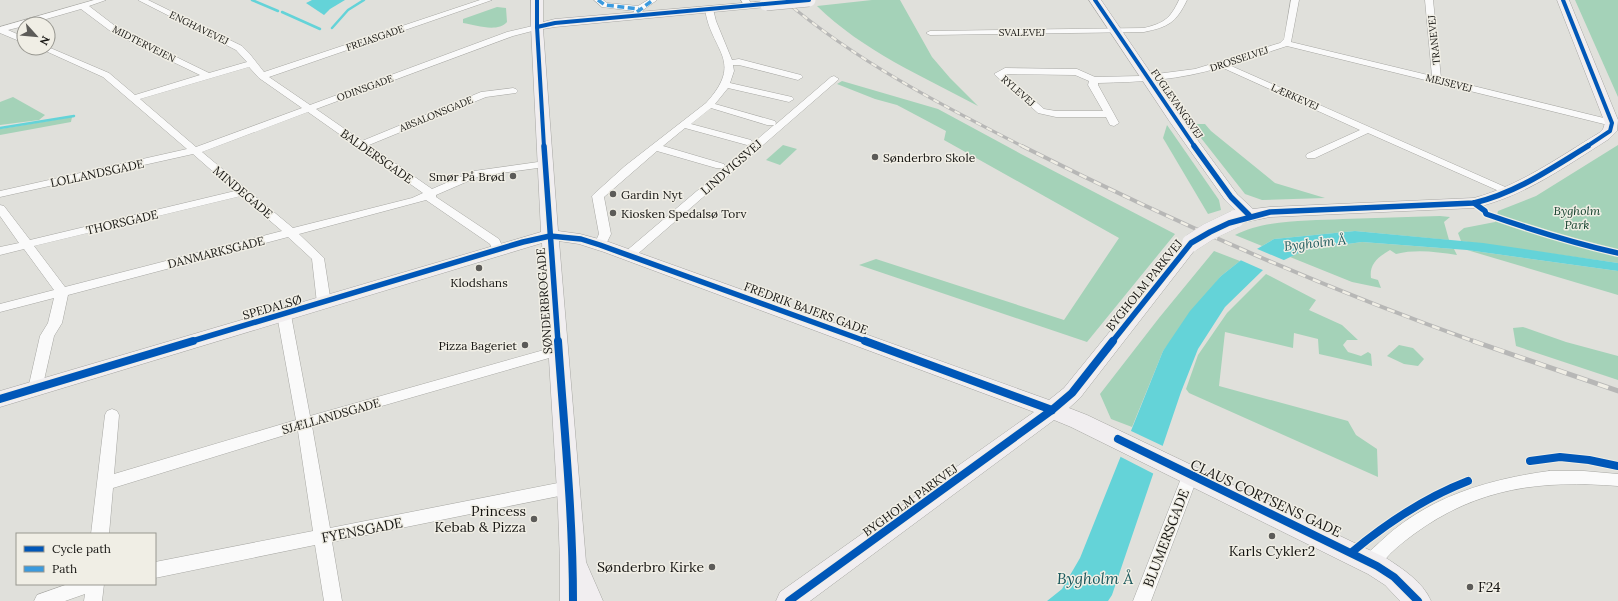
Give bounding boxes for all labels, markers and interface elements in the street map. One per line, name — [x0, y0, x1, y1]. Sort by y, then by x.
street label: ENGHAVEVEJ — [167, 8, 231, 48]
street label: TRANEVEJ — [1425, 14, 1443, 65]
north arrow — [16, 16, 56, 56]
street label: FREJASGADE — [344, 22, 406, 54]
street label: MIDTERVEJEN — [110, 23, 178, 66]
street label: SVALEVEJ — [999, 26, 1046, 39]
text: N — [37, 34, 53, 48]
street label: DROSSELVEJ — [1208, 43, 1270, 75]
street label: FUGLEVANGSVEJ — [1148, 67, 1206, 142]
street label: MEJSEVEJ — [1424, 71, 1474, 95]
street label: ODINSGADE — [335, 72, 395, 104]
street label: RYLEVEJ — [998, 73, 1038, 110]
street label: LÆRKEVEJ — [1269, 81, 1321, 113]
street label: ABSALONSGADE — [396, 93, 475, 135]
street label: BALDERSGADE — [338, 125, 416, 187]
street label: LINDVIGSVEJ — [697, 136, 765, 198]
place label: Sønderbro Skole — [883, 150, 976, 165]
marker: Sønderbro Skole — [870, 152, 880, 162]
street label: LOLLANDSGADE — [49, 156, 145, 190]
street label: MINDEGADE — [210, 163, 276, 221]
place label: Smør På Brød — [429, 169, 505, 184]
marker: Smør På Brød — [508, 171, 518, 181]
place label: Gardin Nyt — [621, 187, 683, 202]
marker: Gardin Nyt — [608, 189, 618, 199]
park label: Bygholm Park — [1554, 203, 1601, 232]
street label: THORSGADE — [84, 206, 160, 238]
place label: Kiosken Spedalsø Torv — [621, 206, 748, 221]
marker: Kiosken Spedalsø Torv — [608, 208, 618, 218]
water label: Bygholm Å — [1283, 231, 1348, 255]
street label: DANMARKSGADE — [166, 233, 266, 271]
street label: BYGHOLM PARKVEJ — [1102, 236, 1186, 334]
street label: SØNDERBROGADE — [533, 247, 555, 355]
marker: Klodshans — [474, 263, 484, 273]
place label: Klodshans — [450, 275, 508, 290]
street label: FREDRIK BAJERS GADE — [742, 279, 870, 337]
street label: SPEDALSØ — [241, 291, 303, 323]
place label: Pizza Bageriet — [438, 338, 517, 353]
marker: Pizza Bageriet — [520, 340, 530, 350]
street label: SJÆLLANDSGADE — [280, 395, 382, 437]
street label: CLAUS CORTSENS GADE — [1188, 455, 1345, 541]
street label: BYGHOLM PARKVEJ — [860, 460, 961, 539]
street label: BLUMERSGADE — [1139, 486, 1193, 590]
place label: Princess Kebab & Pizza — [435, 502, 526, 536]
street label: FYENSGADE — [320, 513, 404, 547]
marker: Princess Kebab & Pizza — [529, 514, 539, 524]
marker: Karls Cykler2 — [1267, 531, 1277, 541]
legend — [16, 533, 156, 585]
text: Cycle path — [52, 541, 111, 556]
place label: Karls Cykler2 — [1229, 542, 1315, 560]
place label: Sønderbro Kirke — [597, 558, 704, 576]
text: Path — [52, 561, 77, 576]
marker: Sønderbro Kirke — [707, 562, 717, 572]
water label: Bygholm Å — [1057, 568, 1133, 588]
place label: F24 — [1478, 578, 1501, 596]
marker: F24 — [1465, 582, 1475, 592]

